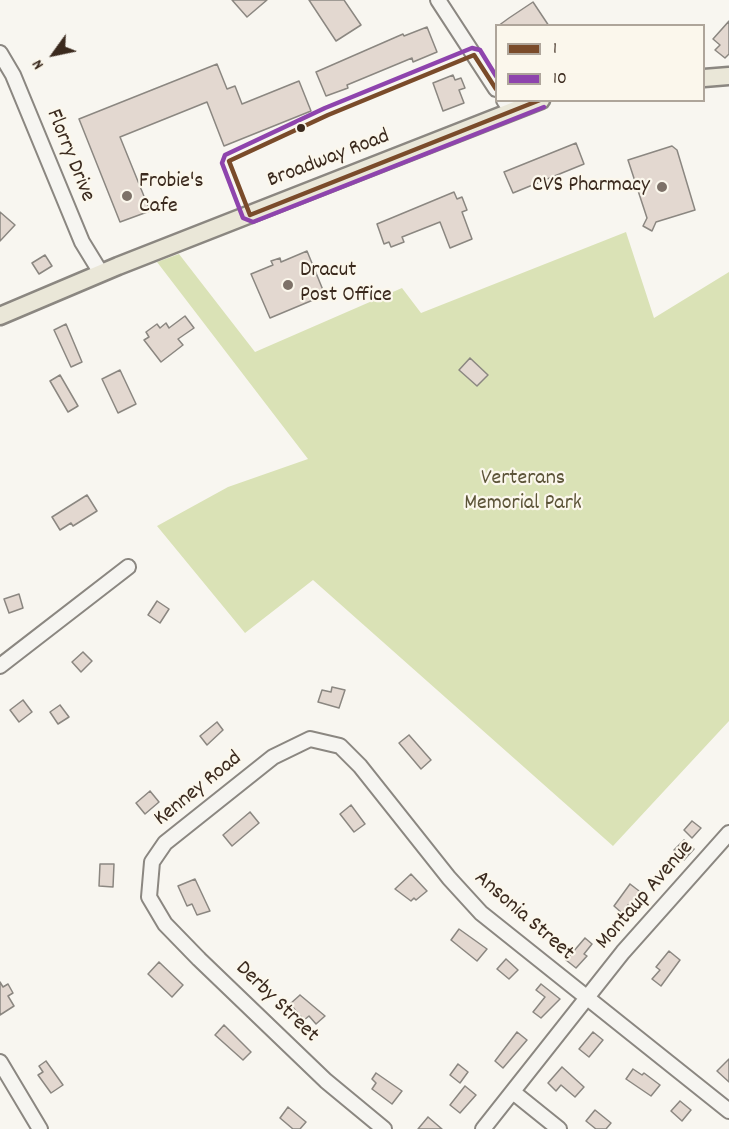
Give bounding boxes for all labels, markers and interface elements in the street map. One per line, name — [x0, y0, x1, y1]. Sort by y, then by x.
north arrow — [24, 24, 84, 84]
legend — [495, 24, 705, 102]
text: 1 — [553, 37, 557, 62]
text: N — [27, 54, 50, 74]
text: 10 — [553, 67, 567, 92]
street label: Florry Drive — [38, 106, 100, 206]
unlabelled marker — [295, 122, 307, 134]
street label: Broadway Road — [264, 125, 394, 195]
place label: Frobie's Cafe — [139, 170, 204, 222]
place label: CVS Pharmacy — [532, 174, 650, 200]
marker: CVS Pharmacy — [655, 180, 669, 194]
marker: Frobie's Cafe — [120, 189, 134, 203]
place label: Dracut Post Office — [300, 259, 392, 310]
marker: Dracut Post Office — [281, 278, 295, 292]
park label: Verterans Memorial Park — [464, 467, 582, 518]
street label: Kenney Road — [150, 747, 248, 833]
street label: Montaup Avenue — [591, 836, 701, 956]
street label: Ansonia Street — [467, 866, 579, 968]
street label: Derby Street — [229, 957, 323, 1049]

